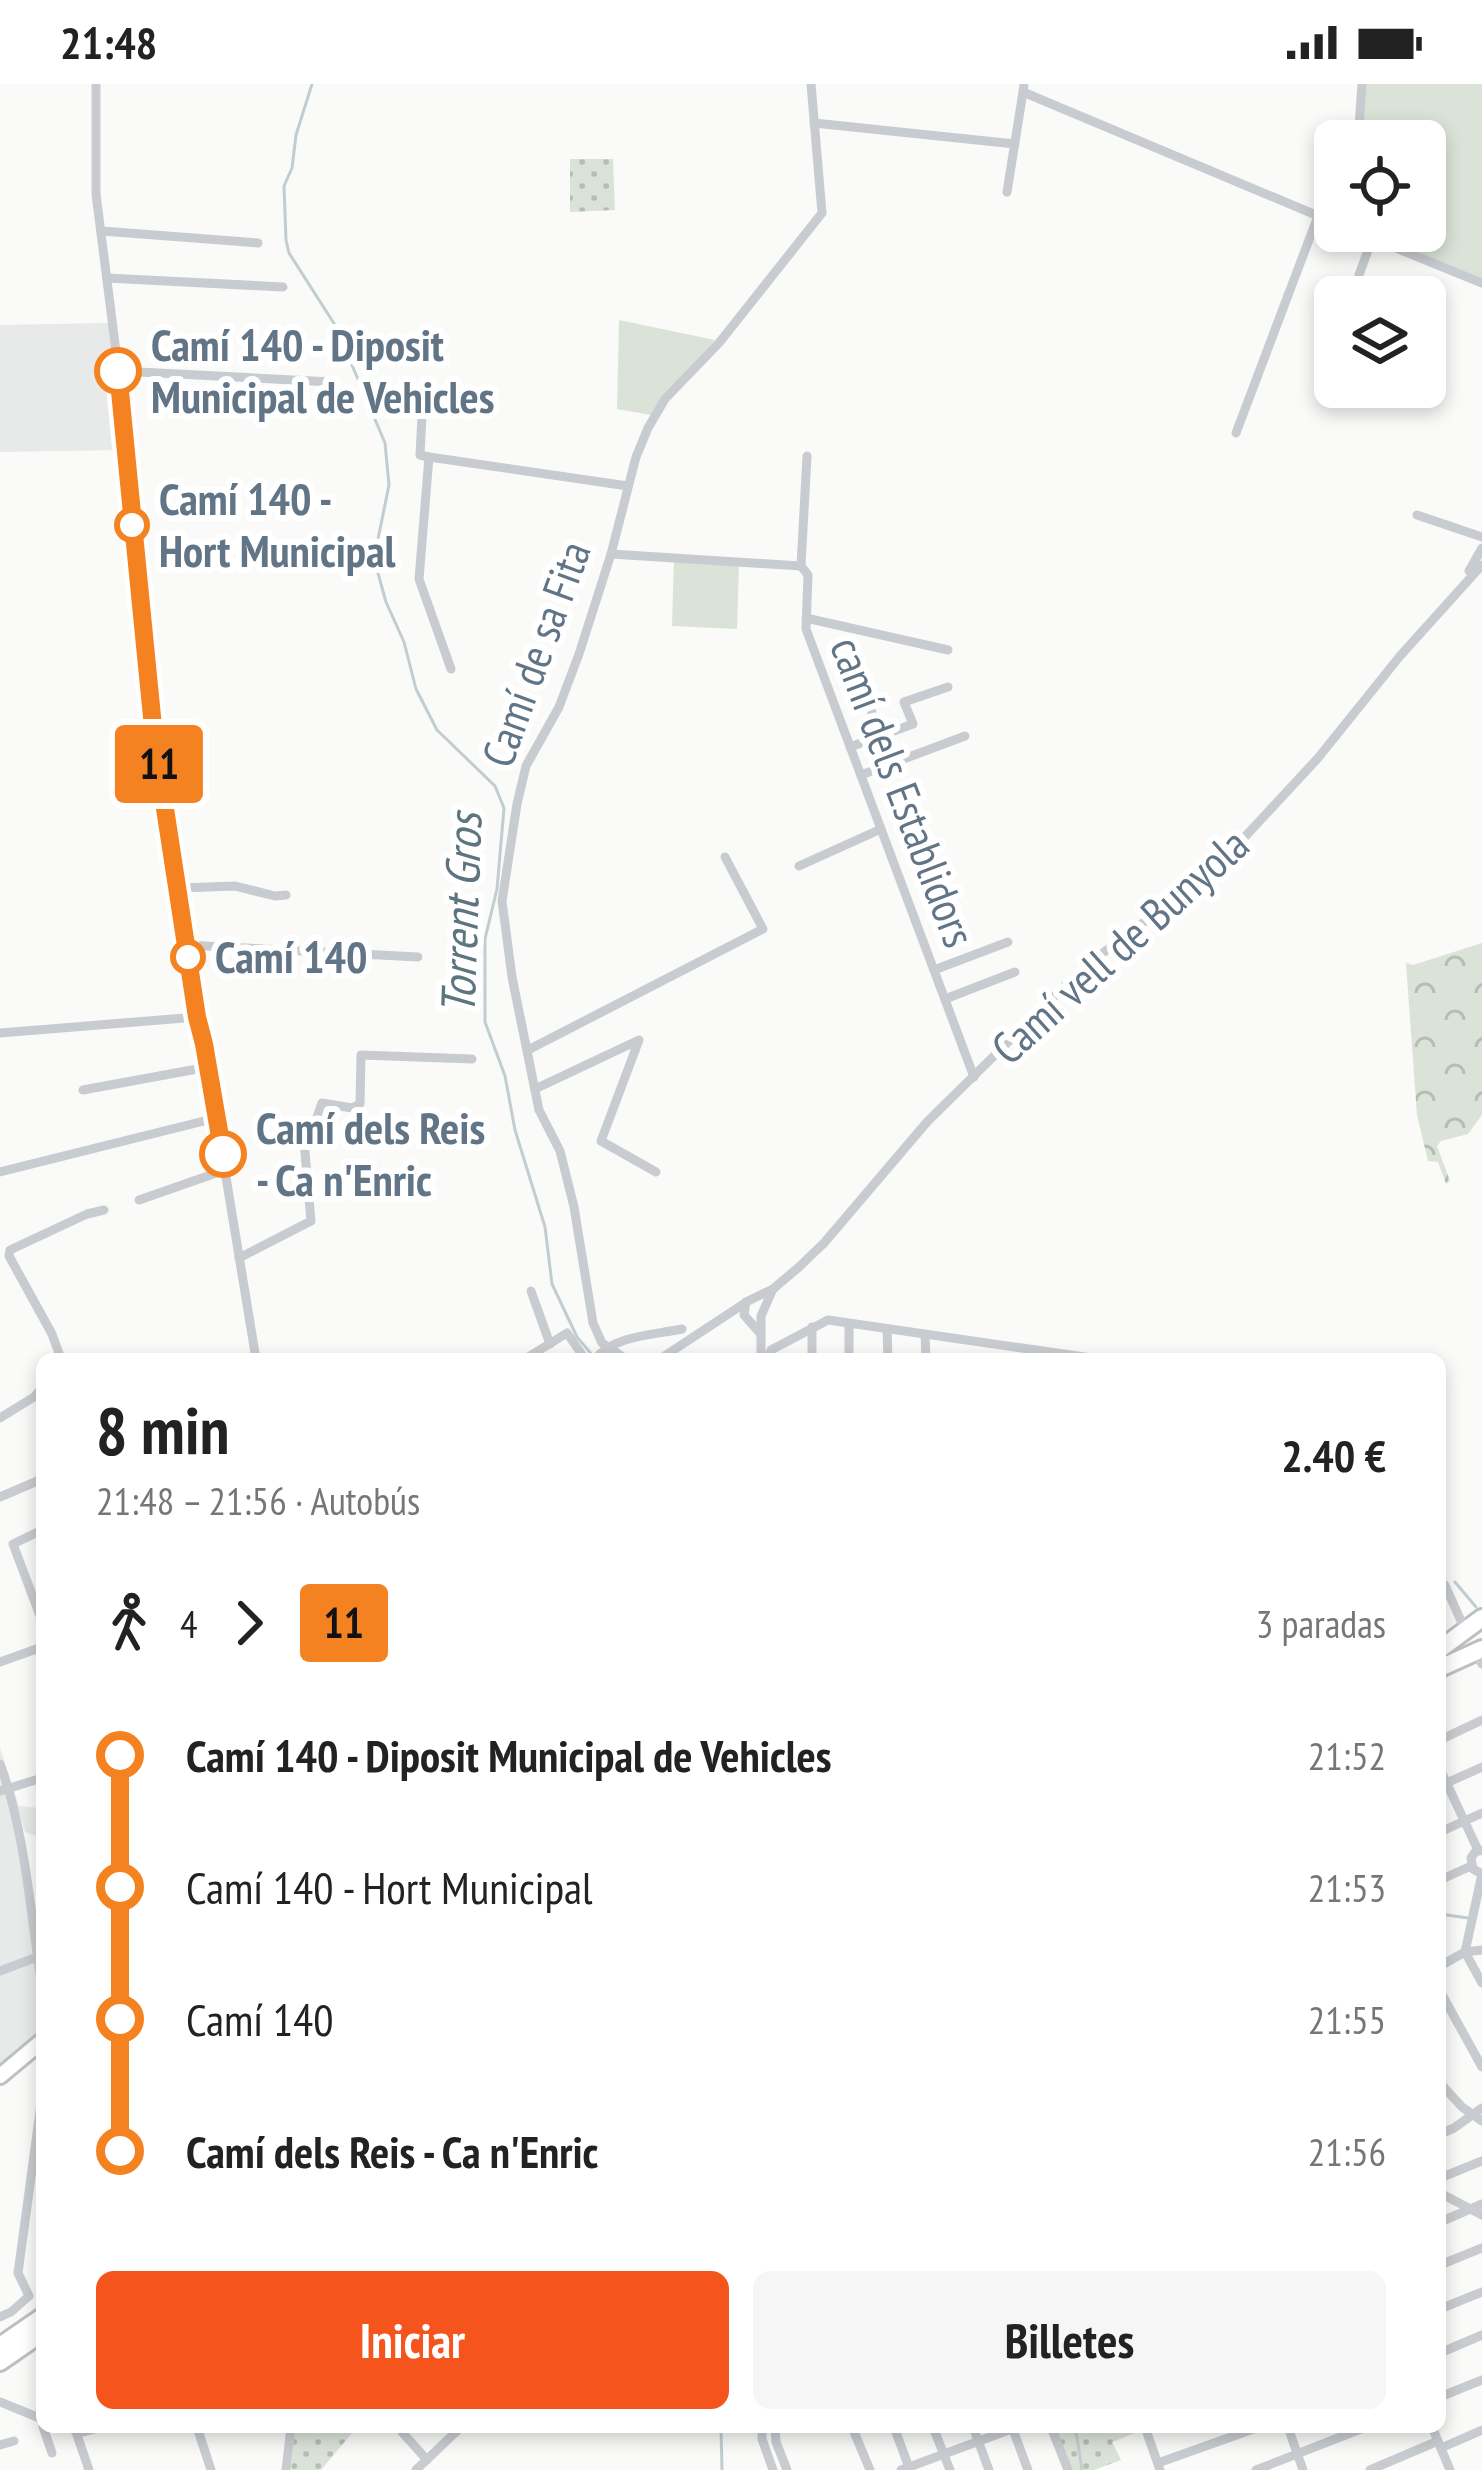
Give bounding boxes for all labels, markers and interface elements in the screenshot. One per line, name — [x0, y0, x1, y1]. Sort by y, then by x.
text: 21:48 — [60, 13, 157, 71]
map controls — [1314, 120, 1446, 408]
button: locate — [1314, 120, 1446, 252]
button: layers — [1314, 276, 1446, 408]
place label: Camí 140 - Diposit Municipal de Vehicles — [151, 315, 495, 425]
marker: Camí 140 - Diposit Municipal de Vehicles — [96, 349, 140, 393]
place label: Camí 140 - Hort Municipal — [159, 469, 396, 579]
marker: Camí 140 - Hort Municipal — [116, 509, 148, 541]
street label: Camí de sa Fita — [467, 533, 603, 774]
street label: camí dels Establidors — [818, 629, 990, 955]
line badge: 11 — [105, 725, 213, 803]
text: 11 — [139, 736, 179, 791]
water label: Torrent Gros — [426, 807, 495, 1016]
street label: Camí vell de Bunyola — [979, 815, 1260, 1076]
place label: Camí 140 — [215, 927, 368, 985]
marker: Camí 140 — [172, 941, 204, 973]
place label: Camí dels Reis - Ca n'Enric — [256, 1098, 485, 1208]
marker: Camí dels Reis - Ca n'Enric — [201, 1132, 245, 1176]
text: 8 min — [96, 1387, 229, 1472]
text: 2.40 € — [1281, 1426, 1386, 1484]
text: 21:48 – 21:56 · Autobús — [96, 1475, 420, 1526]
icon: walk — [96, 1590, 162, 1656]
icon: forward — [216, 1590, 282, 1656]
text: 11 — [324, 1595, 364, 1650]
text: 4 — [180, 1598, 198, 1649]
text: 3 paradas — [1256, 1598, 1386, 1649]
text: Camí 140 - Diposit Municipal de Vehicles — [186, 1726, 832, 1784]
text: 21:52 — [1308, 1730, 1386, 1781]
text: Camí 140 - Hort Municipal — [186, 1858, 593, 1916]
text: 21:53 — [1308, 1862, 1386, 1913]
text: Camí 140 — [186, 1990, 333, 2048]
text: 21:55 — [1308, 1994, 1386, 2045]
text: Camí dels Reis - Ca n'Enric — [186, 2122, 598, 2180]
text: 21:56 — [1308, 2126, 1386, 2177]
button: Iniciar — [96, 2271, 729, 2409]
button: Billetes — [753, 2271, 1386, 2409]

